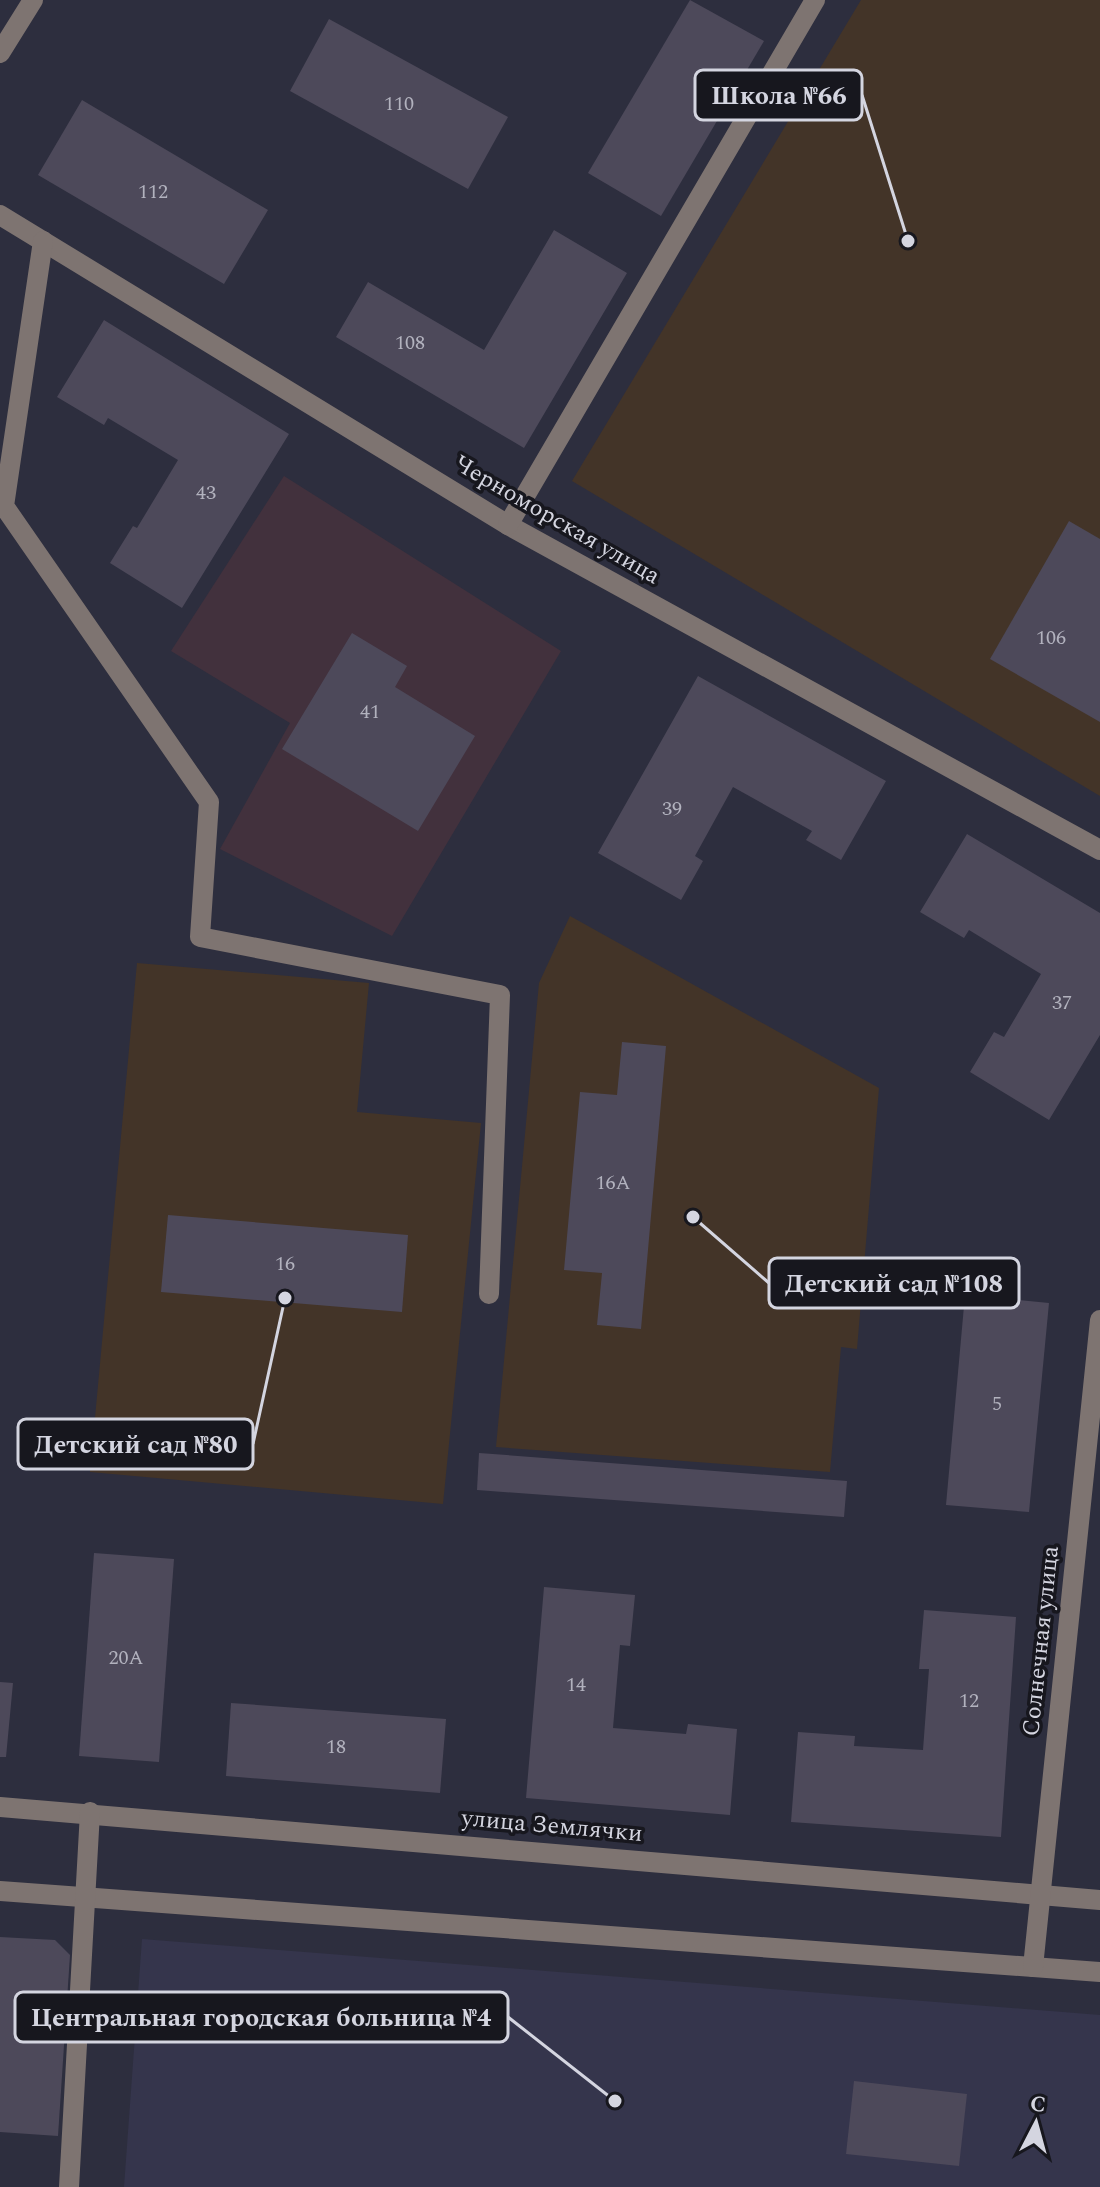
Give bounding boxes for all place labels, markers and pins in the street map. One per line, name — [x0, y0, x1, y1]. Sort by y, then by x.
callout: Школа №66 — [695, 70, 862, 120]
callout: Детский сад №108 — [769, 1258, 1019, 1308]
callout: Детский сад №80 — [18, 1419, 253, 1469]
callout: Центральная городская больница №4 — [15, 1992, 508, 2042]

